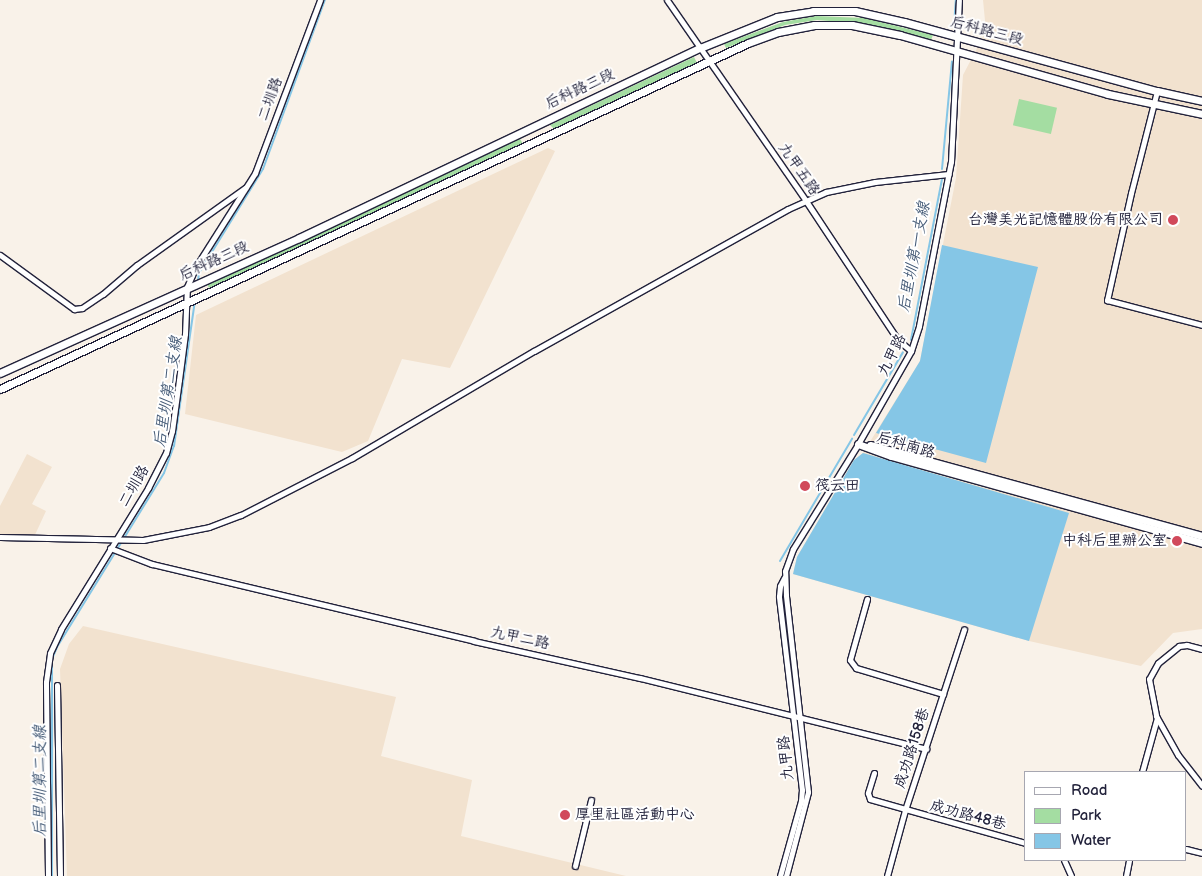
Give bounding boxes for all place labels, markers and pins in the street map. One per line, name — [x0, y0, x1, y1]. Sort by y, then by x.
place label: 台灣美光記憶體股份有限公司 — [968, 211, 1163, 229]
marker: 台灣美光記憶體股份有限公司 — [1167, 214, 1179, 226]
place label: 筏云田 — [815, 477, 860, 495]
marker: 筏云田 — [799, 480, 811, 492]
place label: 中科后里辦公室 — [1062, 532, 1167, 550]
marker: 中科后里辦公室 — [1171, 535, 1183, 547]
place label: 厚里社區活動中心 — [575, 806, 695, 824]
marker: 厚里社區活動中心 — [559, 809, 571, 821]

